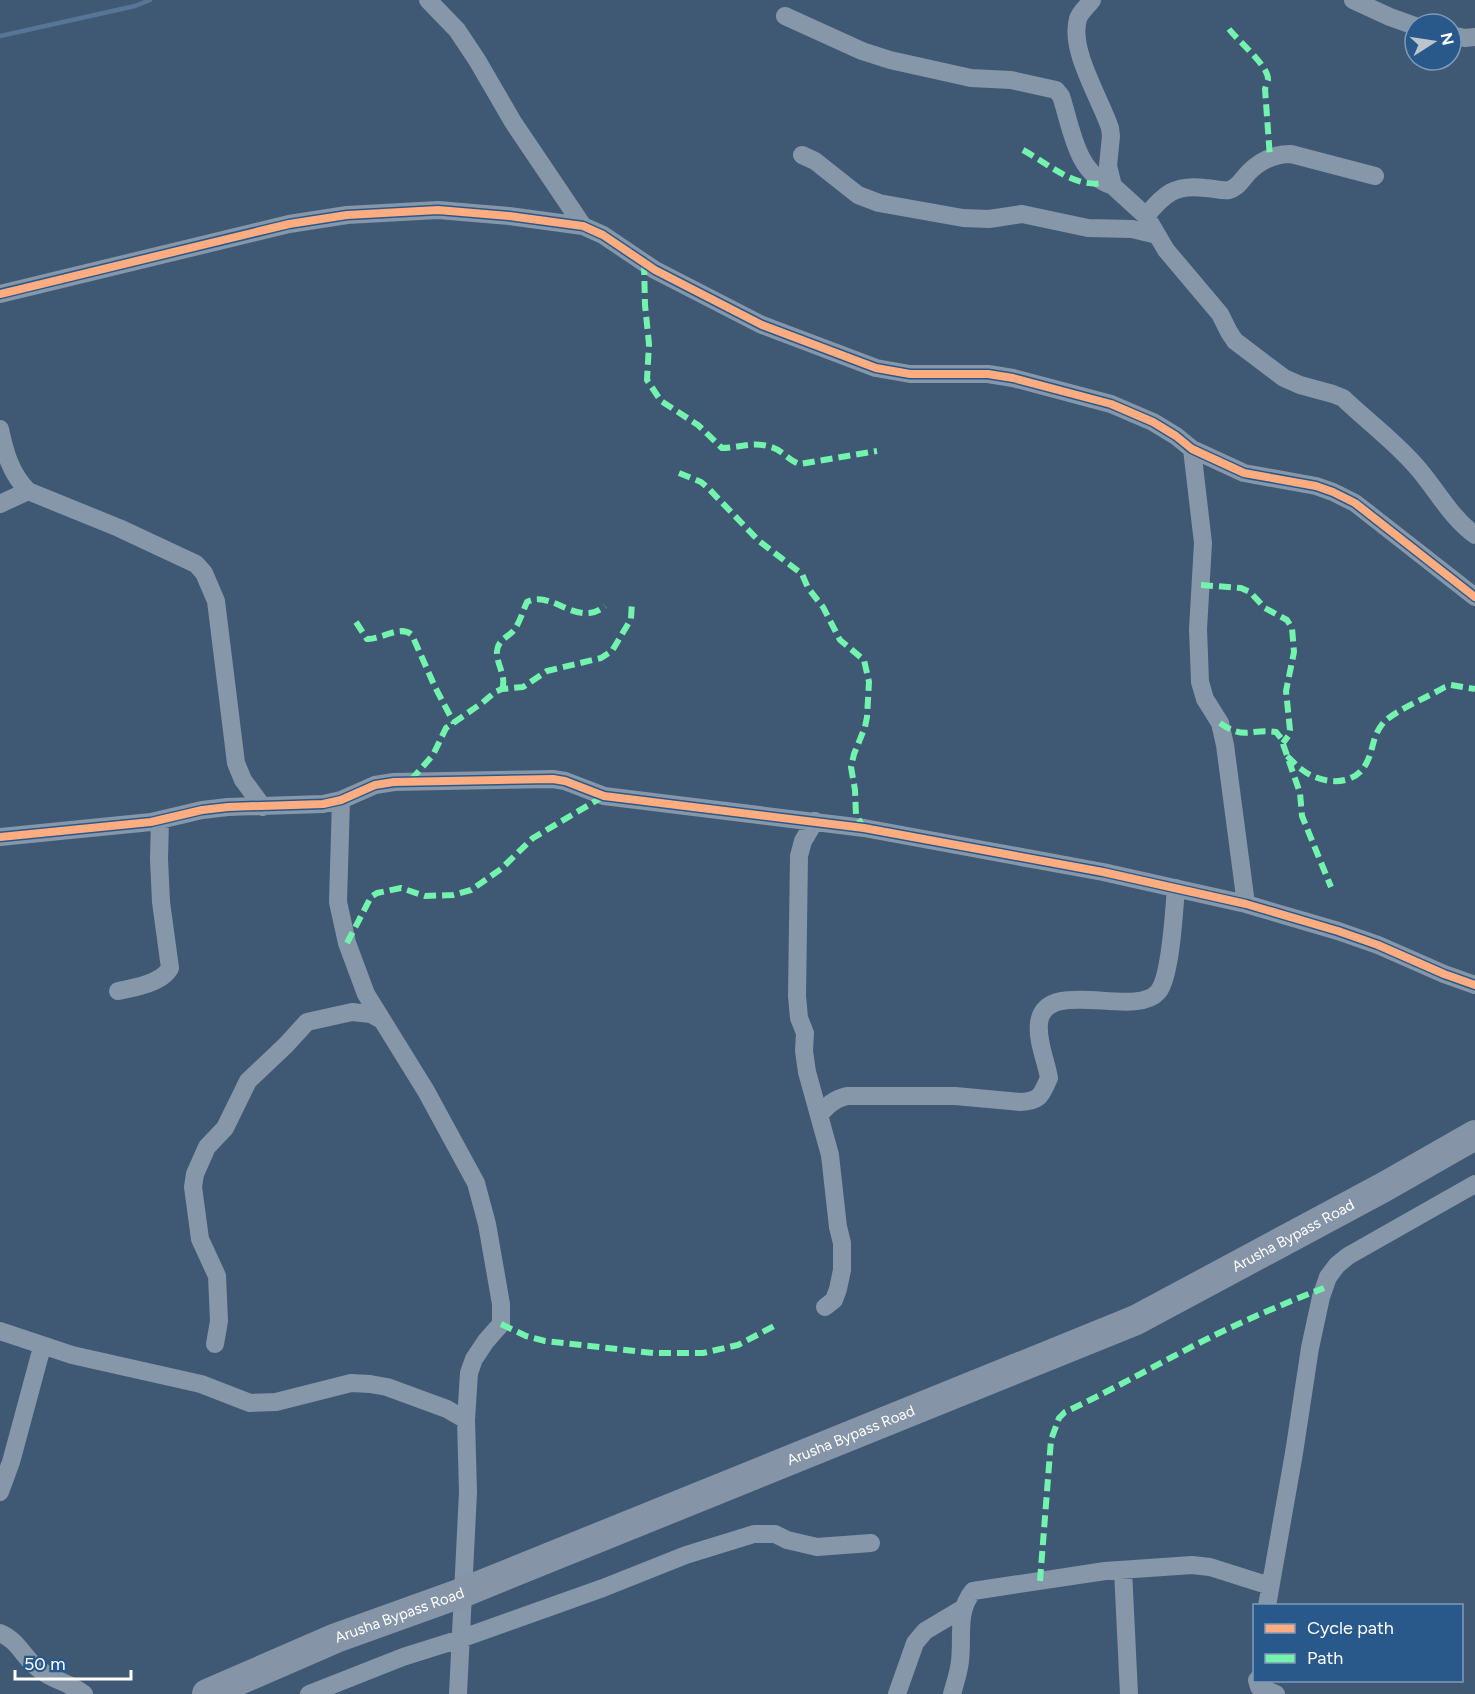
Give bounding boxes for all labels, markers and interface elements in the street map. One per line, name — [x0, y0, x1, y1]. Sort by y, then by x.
north arrow — [1403, 12, 1463, 72]
text: N — [1437, 31, 1458, 47]
street label: Arusha Bypass Road — [1229, 1196, 1357, 1276]
street label: Arusha Bypass Road — [784, 1402, 917, 1469]
street label: Arusha Bypass Road — [332, 1584, 467, 1647]
legend — [1253, 1604, 1463, 1682]
text: Cycle path — [1307, 1617, 1394, 1639]
scale bar — [15, 1643, 130, 1681]
text: Path — [1307, 1647, 1343, 1669]
text: 50 m — [24, 1653, 66, 1675]

